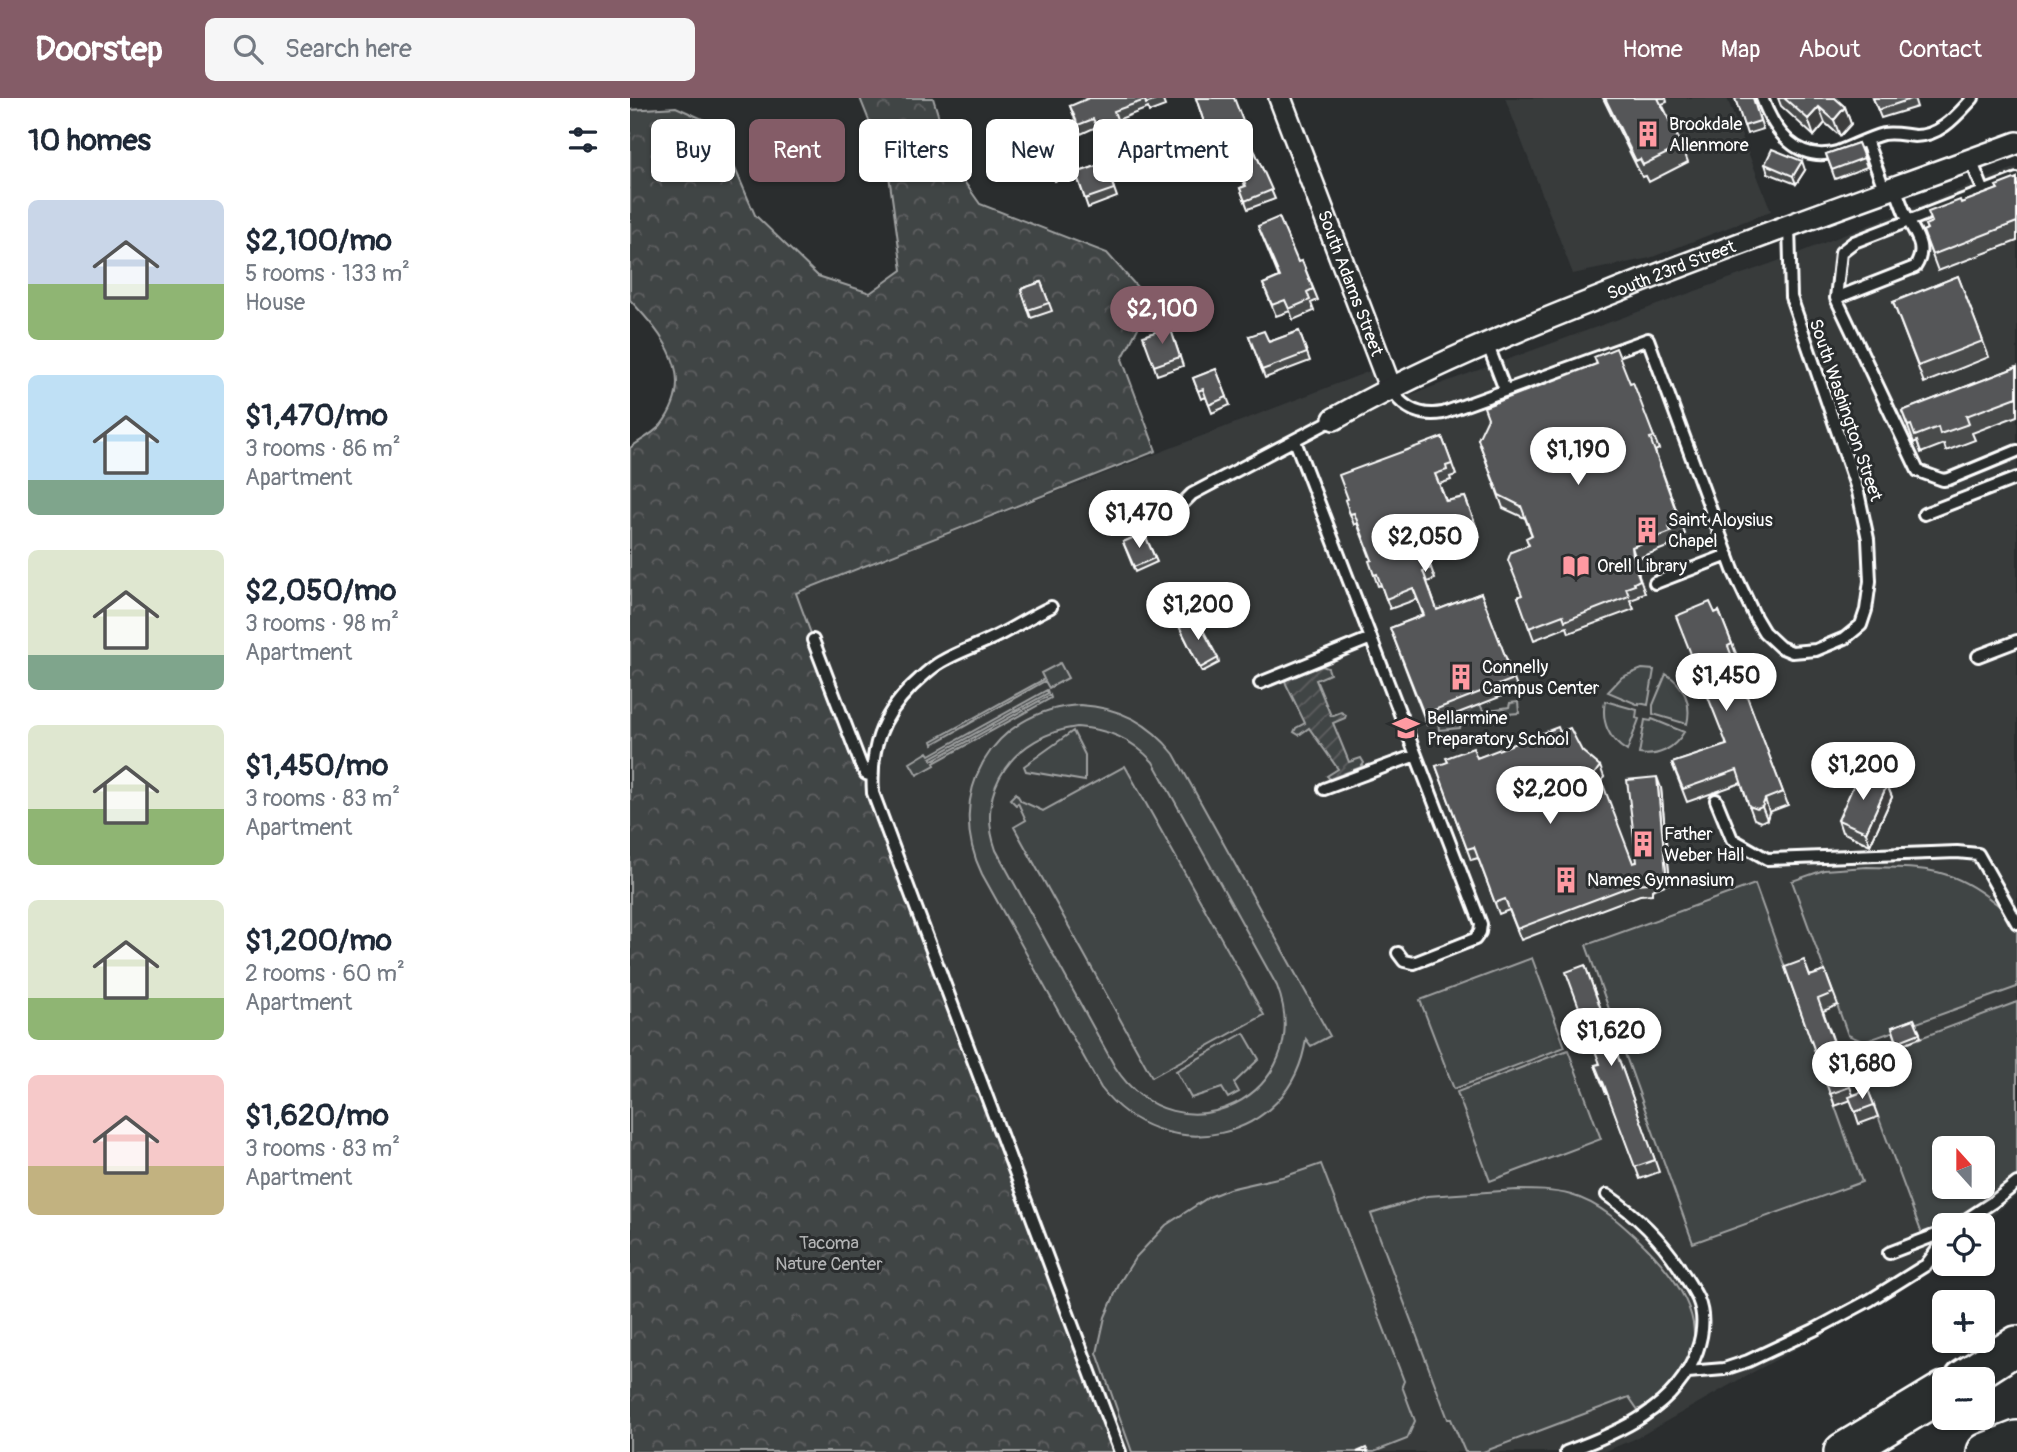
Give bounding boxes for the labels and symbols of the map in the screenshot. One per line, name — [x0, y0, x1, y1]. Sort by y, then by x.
place label: Brookdale Allenmore — [1669, 113, 1749, 157]
building icon: Brookdale Allenmore — [1633, 119, 1663, 149]
street label: South Adams Street — [1312, 207, 1388, 360]
street label: South 23rd Street — [1604, 235, 1740, 306]
pin: $2,100 — [1105, 286, 1219, 346]
street label: South Washington Street — [1804, 316, 1888, 505]
pin: $1,190 — [1521, 428, 1635, 487]
pin: $1,470 — [1082, 490, 1196, 550]
place label: Saint Aloysius Chapel — [1668, 509, 1773, 553]
pin: $2,050 — [1368, 514, 1482, 574]
building icon: Saint Aloysius Chapel — [1632, 515, 1662, 545]
library icon: Orell Library — [1561, 551, 1591, 581]
place label: Orell Library — [1597, 555, 1687, 578]
pin: $1,200 — [1141, 582, 1255, 642]
pin: $1,450 — [1669, 654, 1783, 713]
place label: Connelly Campus Center — [1482, 656, 1600, 700]
building icon: Connelly Campus Center — [1446, 662, 1476, 692]
place label: Bellarmine Preparatory School — [1427, 707, 1569, 751]
school or university icon: Bellarmine Preparatory School — [1391, 713, 1421, 743]
pin: $1,200 — [1806, 742, 1920, 802]
pin: $2,200 — [1493, 766, 1607, 826]
place label: Father Weber Hall — [1664, 823, 1745, 867]
building icon: Father Weber Hall — [1628, 829, 1658, 859]
building icon: Names Gymnasium — [1551, 865, 1581, 895]
place label: Names Gymnasium — [1587, 869, 1734, 892]
pin: $1,620 — [1554, 1009, 1668, 1068]
pin: $1,680 — [1805, 1042, 1919, 1101]
north arrow — [1932, 1136, 1995, 1199]
park label: Tacoma Nature Center — [775, 1232, 883, 1276]

